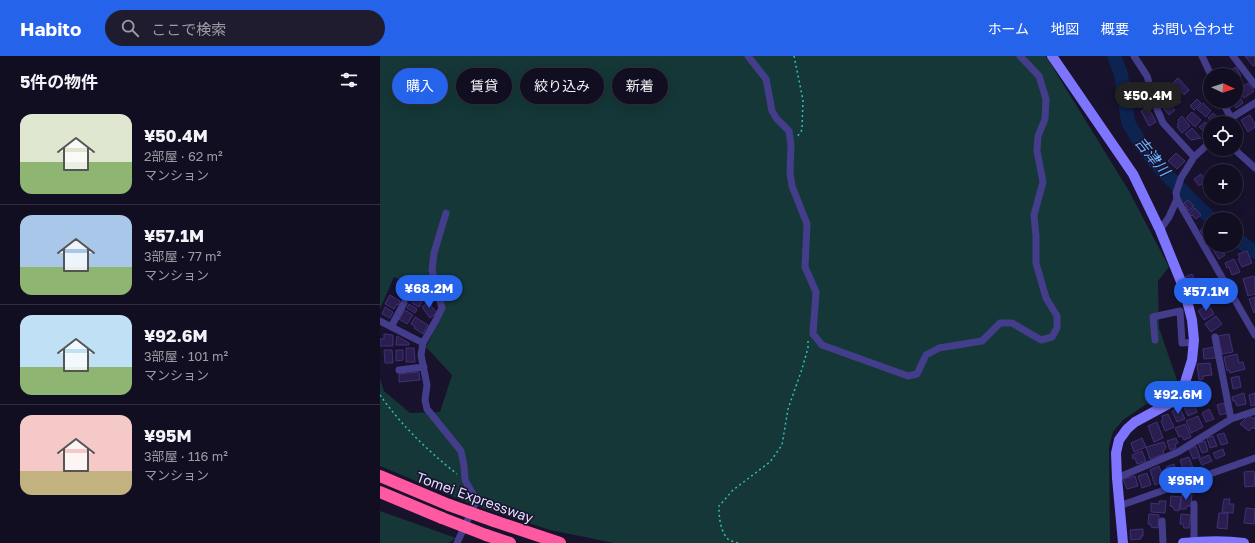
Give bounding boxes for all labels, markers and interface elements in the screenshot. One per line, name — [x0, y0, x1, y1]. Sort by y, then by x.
search box — [105, 10, 385, 46]
text: Habito — [20, 17, 81, 40]
icon: search — [119, 17, 141, 39]
text: ここで検索 — [151, 20, 226, 38]
text: ホーム — [987, 20, 1029, 37]
text: 地図 — [1051, 20, 1079, 37]
text: 概要 — [1101, 20, 1129, 37]
text: お問い合わせ — [1151, 20, 1235, 37]
chip: 購入 — [392, 68, 448, 104]
chip: 賃貸 — [456, 68, 512, 104]
chip: 絞り込み — [520, 68, 604, 104]
chip: 新着 — [612, 68, 668, 104]
north arrow — [1203, 68, 1243, 108]
map controls — [1203, 68, 1243, 252]
icon: filters — [338, 69, 360, 91]
text: 5件の物件 — [20, 71, 98, 92]
pin: ¥50.4M — [1115, 82, 1181, 116]
text: ¥50.4M — [1124, 87, 1172, 103]
button: locate — [1203, 116, 1243, 156]
text: ¥50.4M — [144, 125, 208, 146]
icon: home — [52, 130, 100, 178]
water label: 吉津川 — [1132, 133, 1175, 181]
text: 2部屋 · 62 m² — [144, 148, 223, 164]
button: + — [1203, 164, 1243, 204]
text: マンション — [144, 167, 209, 183]
button: − — [1203, 212, 1243, 252]
text: ¥57.1M — [144, 225, 204, 246]
icon: home — [52, 231, 100, 279]
text: 3部屋 · 77 m² — [144, 248, 221, 264]
text: マンション — [144, 267, 209, 283]
pin: ¥68.2M — [396, 275, 462, 309]
pin: ¥57.1M — [1173, 278, 1239, 312]
text: ¥68.2M — [405, 280, 453, 296]
text: ¥57.1M — [1183, 283, 1229, 299]
text: ¥92.6M — [144, 325, 208, 346]
icon: home — [52, 331, 100, 379]
text: 3部屋 · 101 m² — [144, 348, 228, 364]
text: マンション — [144, 367, 209, 383]
pin: ¥92.6M — [1145, 381, 1211, 415]
text: ¥92.6M — [1154, 386, 1202, 402]
text: ¥95M — [144, 425, 192, 446]
icon: home — [52, 431, 100, 479]
text: 3部屋 · 116 m² — [144, 448, 228, 464]
text: マンション — [144, 467, 209, 483]
pin: ¥95M — [1162, 467, 1210, 501]
street label: Tomei Expressway — [414, 468, 536, 526]
text: ¥95M — [1168, 472, 1204, 488]

